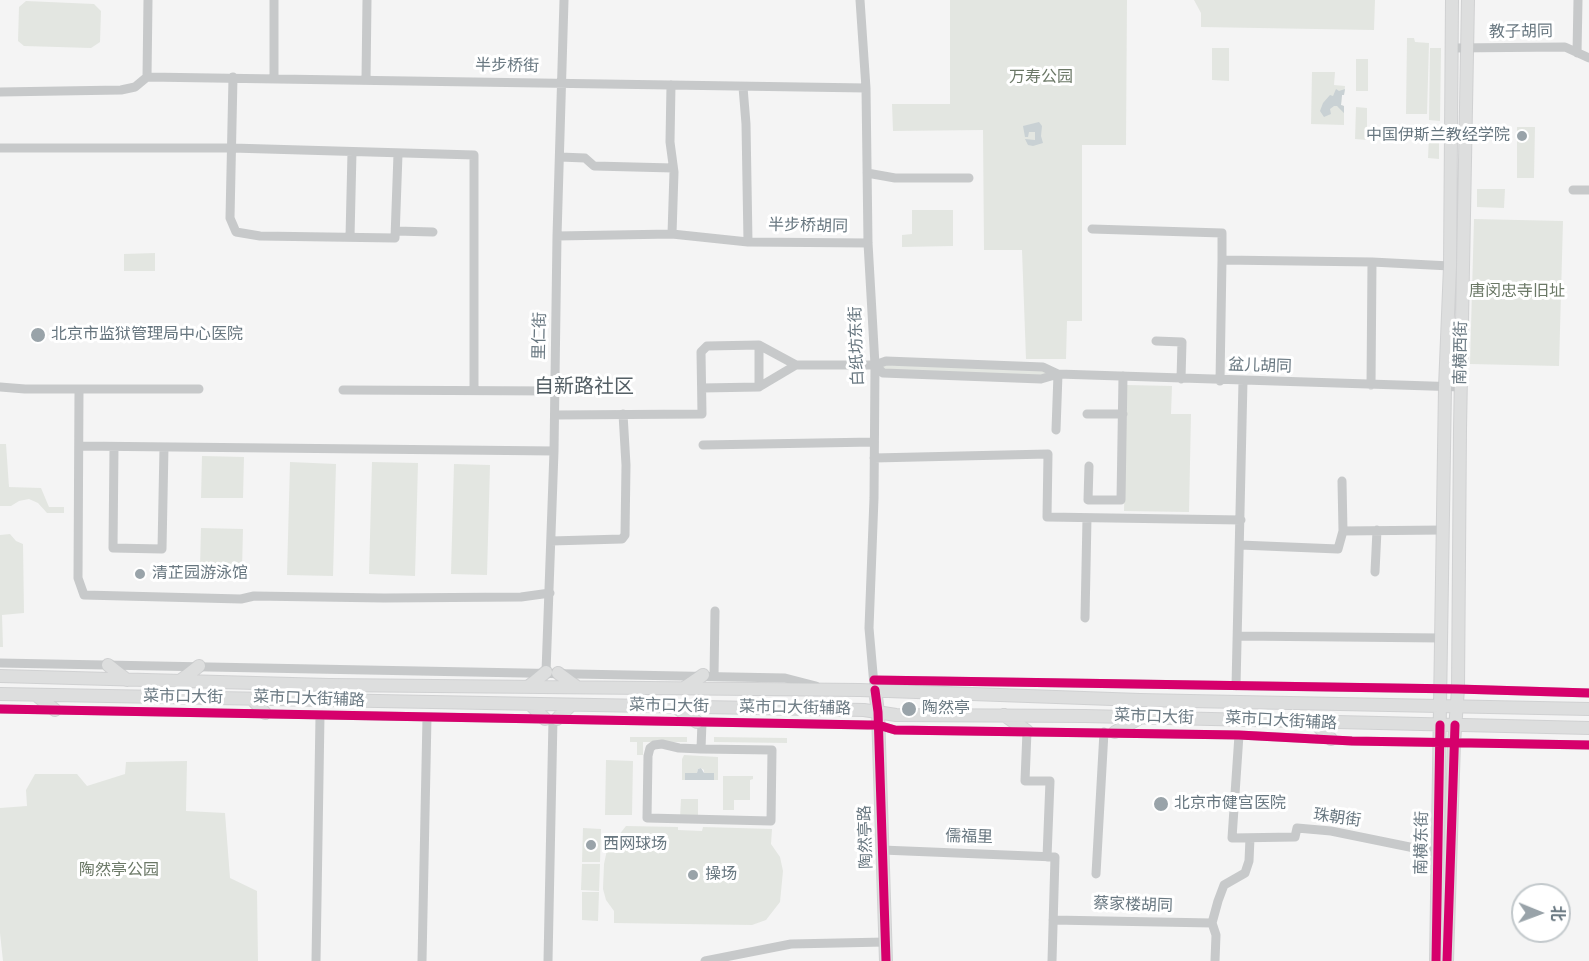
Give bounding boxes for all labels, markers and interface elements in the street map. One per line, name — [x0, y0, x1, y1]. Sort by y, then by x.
street label: 教子胡同 — [1489, 23, 1553, 43]
street label: 半步桥街 — [475, 57, 539, 77]
park label: 万寿公园 — [1009, 68, 1073, 88]
place label: 中国伊斯兰教经学院 — [1366, 126, 1510, 146]
marker: 中国伊斯兰教经学院 — [1515, 129, 1529, 143]
street label: 半步桥胡同 — [768, 217, 848, 237]
park label: 唐闵忠寺旧址 — [1469, 282, 1565, 302]
street label: 白纸坊东街 — [847, 306, 869, 386]
street label: 里仁街 — [531, 312, 551, 360]
street label: 南横西街 — [1452, 321, 1472, 385]
place label: 北京市监狱管理局中心医院 — [51, 325, 243, 345]
marker: 北京市监狱管理局中心医院 — [29, 326, 47, 344]
street label: 盆儿胡同 — [1228, 356, 1292, 378]
district label: 自新路社区 — [534, 377, 634, 401]
place label: 清芷园游泳馆 — [152, 564, 248, 584]
marker: 清芷园游泳馆 — [133, 567, 147, 581]
street label: 菜市口大街 — [143, 688, 223, 708]
street label: 菜市口大街辅路 — [253, 688, 365, 712]
street label: 菜市口大街 — [629, 697, 709, 717]
street label: 菜市口大街辅路 — [739, 698, 851, 720]
place label: 陶然亭 — [922, 699, 970, 719]
marker: 陶然亭 — [900, 700, 918, 718]
street label: 菜市口大街 — [1114, 707, 1194, 729]
street label: 菜市口大街辅路 — [1225, 709, 1337, 735]
place label: 北京市健宫医院 — [1174, 794, 1286, 814]
marker: 北京市健宫医院 — [1152, 795, 1170, 813]
street label: 陶然亭路 — [856, 805, 878, 869]
street label: 珠朝街 — [1312, 806, 1362, 832]
street label: 南横东街 — [1413, 811, 1433, 875]
street label: 儒福里 — [945, 828, 993, 848]
place label: 西网球场 — [603, 835, 667, 855]
marker: 西网球场 — [584, 838, 598, 852]
park label: 陶然亭公园 — [79, 861, 159, 881]
place label: 操场 — [705, 865, 737, 885]
marker: 操场 — [686, 868, 700, 882]
north arrow — [1511, 883, 1571, 943]
street label: 蔡家楼胡同 — [1093, 895, 1173, 917]
text: 北 — [1546, 905, 1568, 921]

